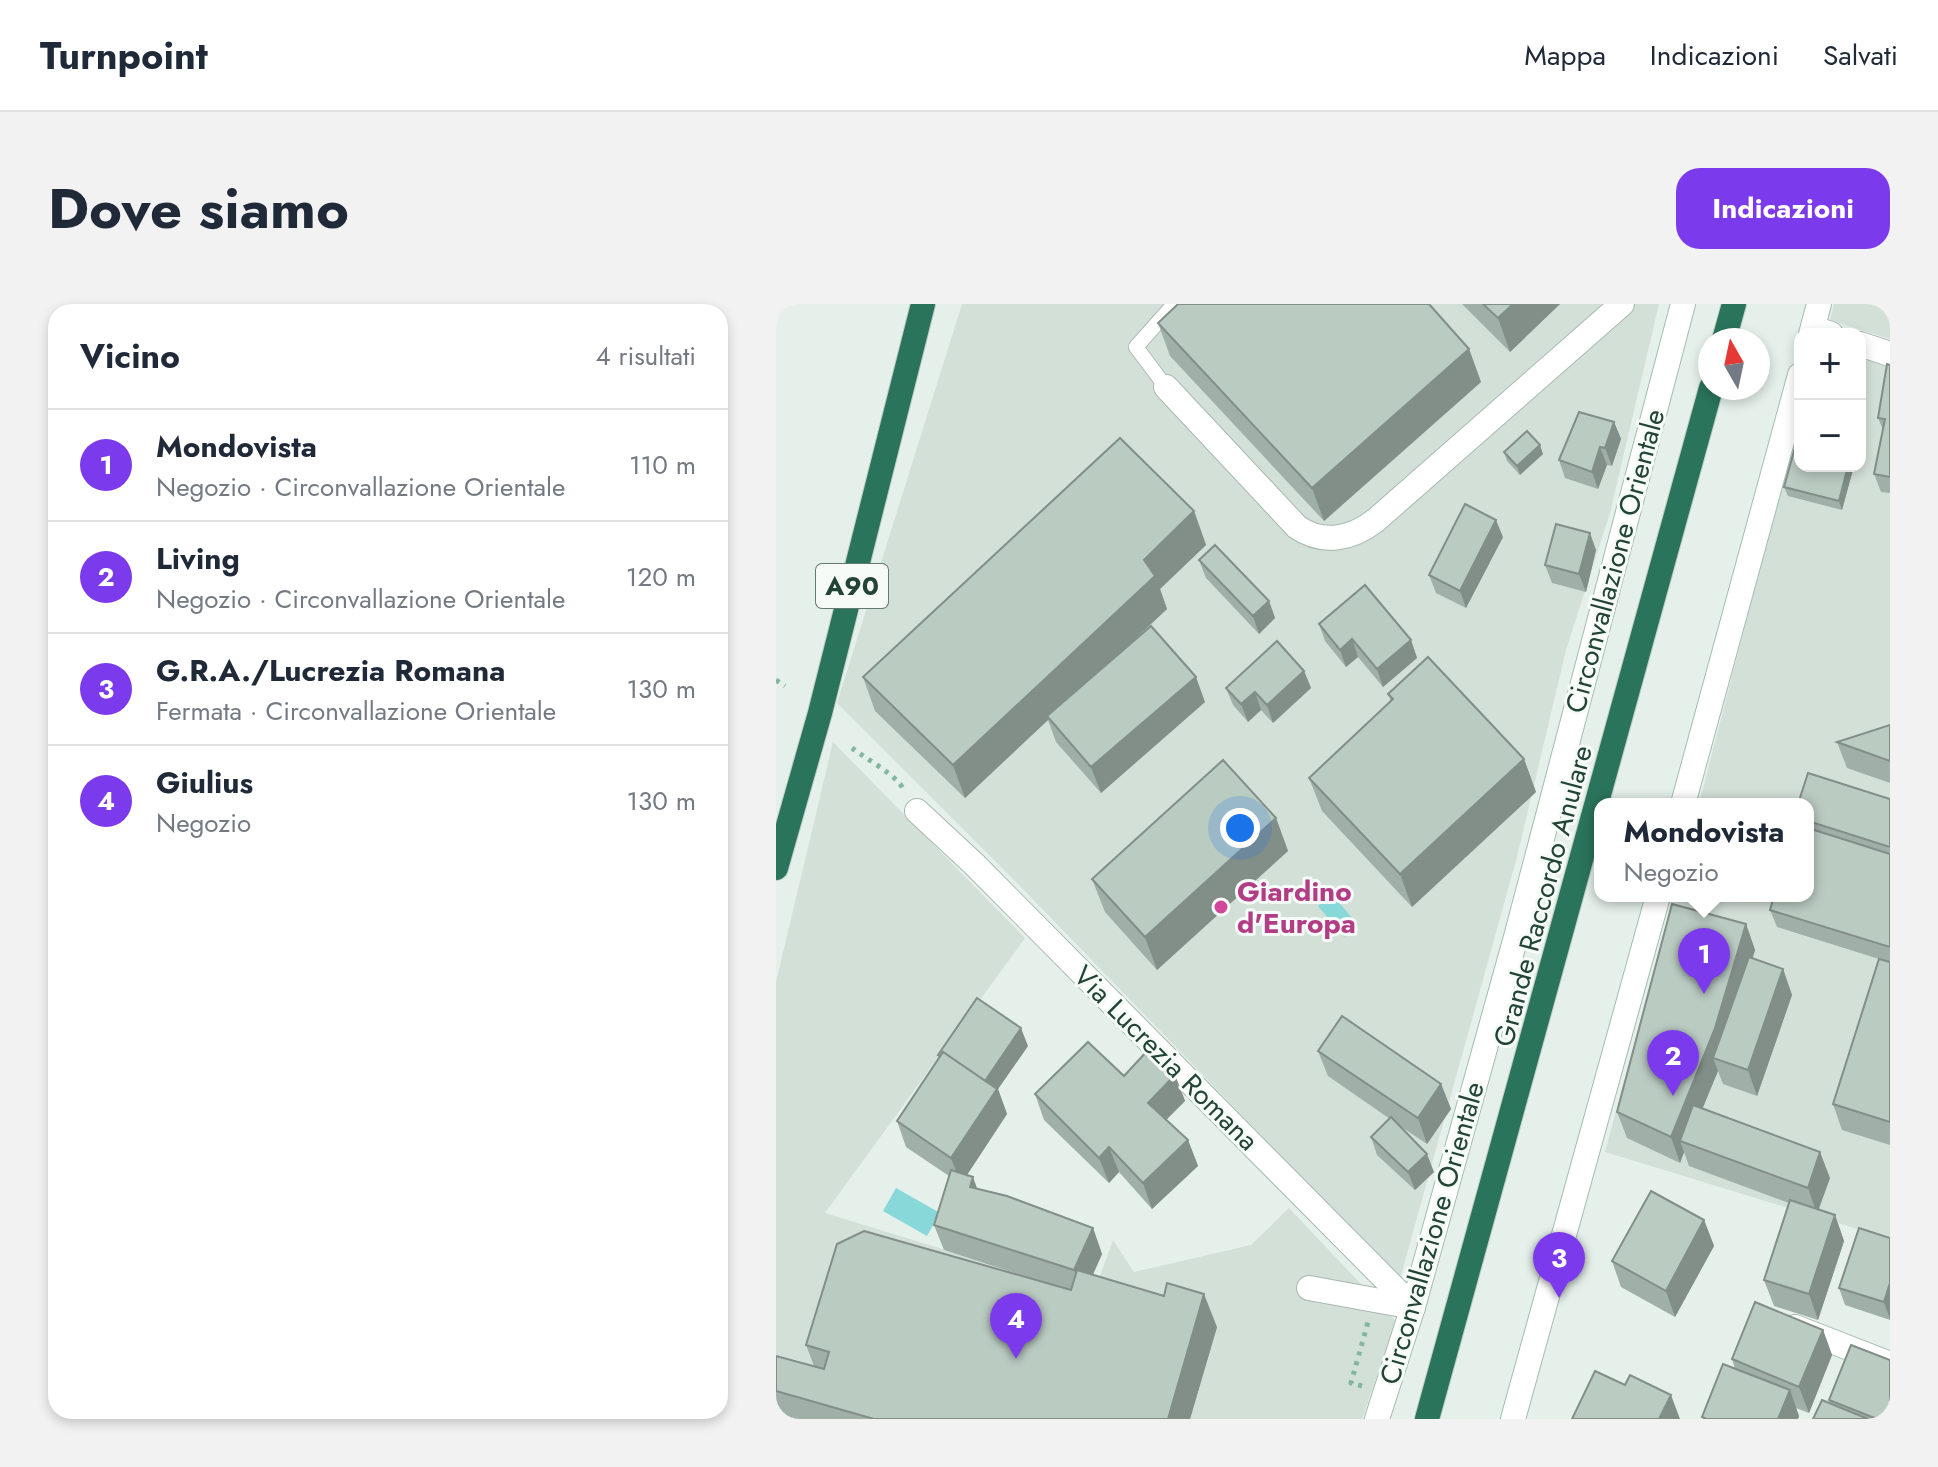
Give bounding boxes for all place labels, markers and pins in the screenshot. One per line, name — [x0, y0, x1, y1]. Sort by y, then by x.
place label: Giardino d'Europa — [1237, 871, 1356, 944]
marker: Giardino d'Europa — [1212, 898, 1230, 916]
pin: 1 — [1678, 928, 1730, 994]
pin: 2 — [1647, 1030, 1699, 1096]
pin: 3 — [1533, 1232, 1585, 1298]
pin: 4 — [990, 1293, 1042, 1359]

